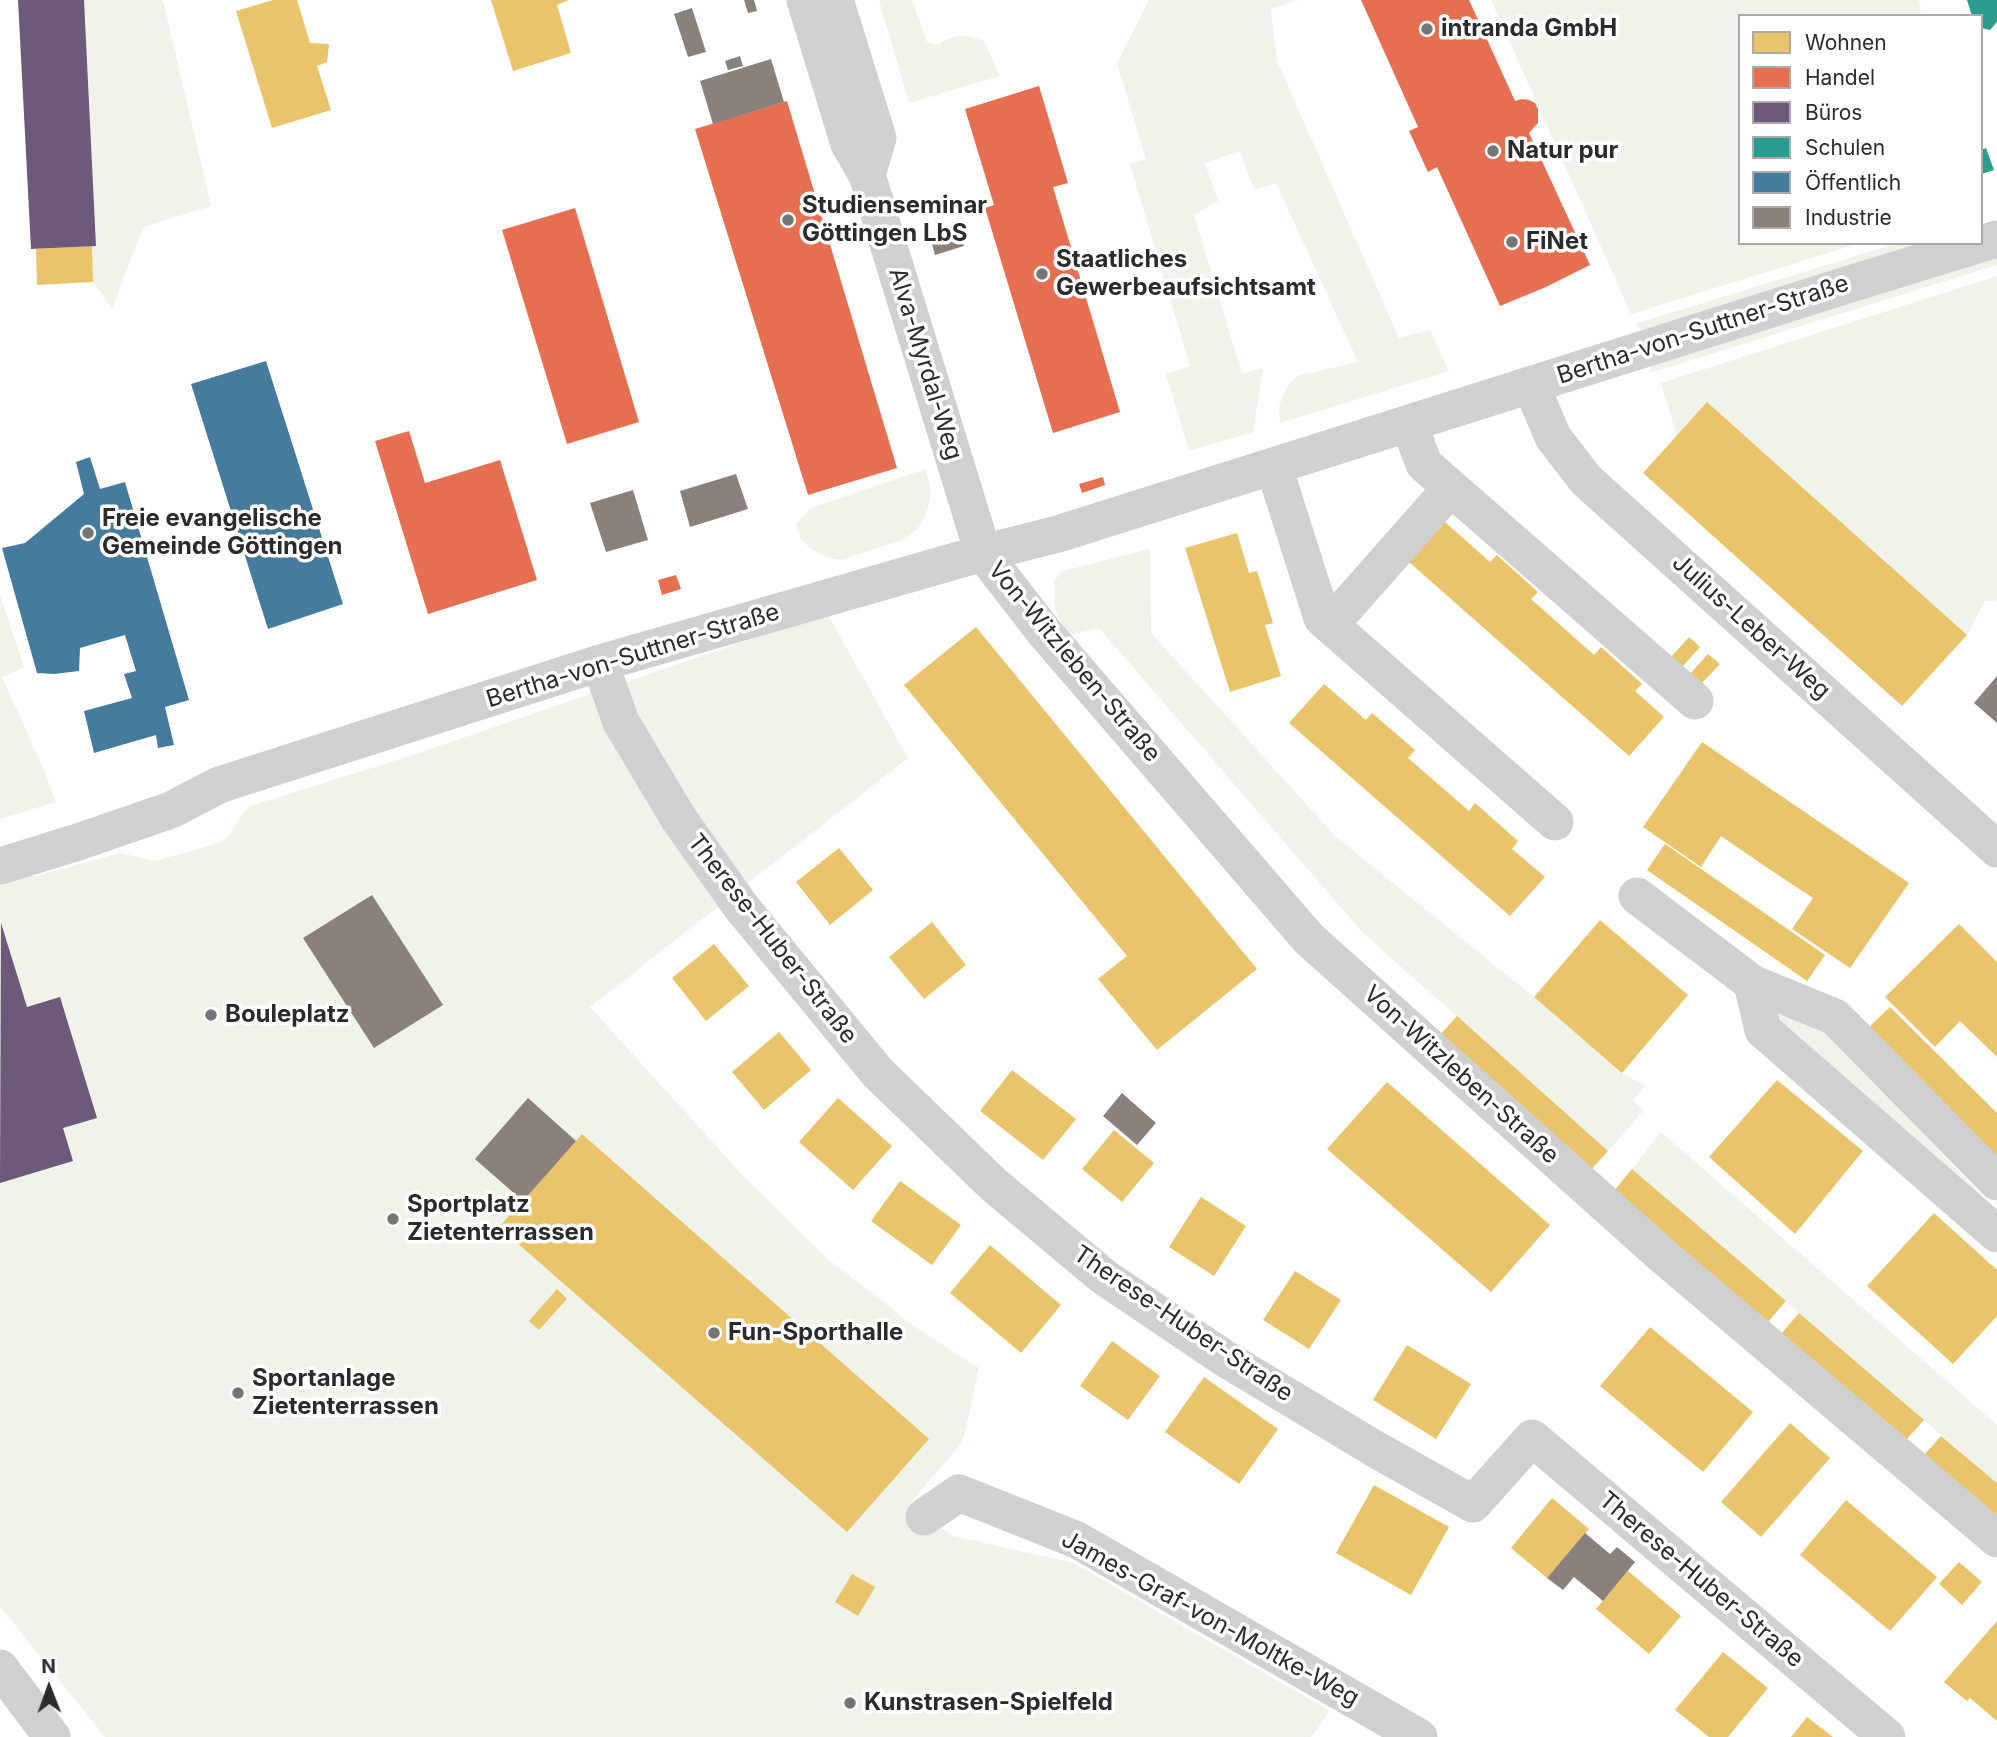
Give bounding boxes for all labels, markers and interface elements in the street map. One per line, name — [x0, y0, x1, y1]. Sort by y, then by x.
legend — [1738, 14, 1983, 245]
place label: intranda GmbH — [1441, 15, 1617, 43]
marker: intranda GmbH — [1419, 21, 1435, 37]
text: Wohnen — [1805, 30, 1887, 55]
text: Handel — [1805, 65, 1875, 90]
text: Büros — [1805, 100, 1862, 125]
text: Schulen — [1805, 135, 1885, 160]
place label: Natur pur — [1507, 137, 1618, 165]
marker: Natur pur — [1485, 143, 1501, 159]
text: Öffentlich — [1805, 170, 1901, 195]
place label: Studienseminar Göttingen LbS — [802, 192, 987, 248]
text: Industrie — [1805, 205, 1892, 230]
marker: Studienseminar Göttingen LbS — [780, 212, 796, 228]
place label: FiNet — [1526, 228, 1588, 256]
marker: FiNet — [1504, 234, 1520, 250]
place label: Staatliches Gewerbeaufsichtsamt — [1056, 246, 1316, 302]
street label: Alva-Myrdal-Weg — [882, 265, 968, 463]
marker: Staatliches Gewerbeaufsichtsamt — [1034, 266, 1050, 282]
street label: Bertha-von-Suttner-Straße — [1554, 269, 1852, 391]
place label: Freie evangelische Gemeinde Göttingen — [102, 505, 342, 561]
marker: Freie evangelische Gemeinde Göttingen — [80, 525, 96, 541]
street label: Julius-Leber-Weg — [1666, 548, 1836, 706]
street label: Von-Witzleben-Straße — [982, 556, 1166, 768]
street label: Bertha-von-Suttner-Straße — [483, 598, 783, 714]
street label: Therese-Huber-Straße — [681, 828, 863, 1050]
street label: Von-Witzleben-Straße — [1358, 980, 1564, 1170]
place label: Bouleplatz — [225, 1001, 349, 1029]
marker: Bouleplatz — [203, 1007, 219, 1023]
place label: Sportplatz Zietenterrassen — [407, 1191, 594, 1247]
marker: Sportplatz Zietenterrassen — [385, 1211, 401, 1227]
street label: Therese-Huber-Straße — [1068, 1240, 1298, 1408]
place label: Fun-Sporthalle — [728, 1319, 903, 1347]
marker: Fun-Sporthalle — [706, 1325, 722, 1341]
place label: Sportanlage Zietenterrassen — [252, 1365, 439, 1421]
marker: Sportanlage Zietenterrassen — [230, 1385, 246, 1401]
street label: Therese-Huber-Straße — [1593, 1486, 1809, 1674]
street label: James-Graf-von-Moltke-Weg — [1056, 1525, 1364, 1713]
north arrow — [14, 1653, 84, 1723]
text: N — [41, 1655, 56, 1678]
place label: Kunstrasen-Spielfeld — [864, 1689, 1113, 1717]
marker: Kunstrasen-Spielfeld — [842, 1695, 858, 1711]

